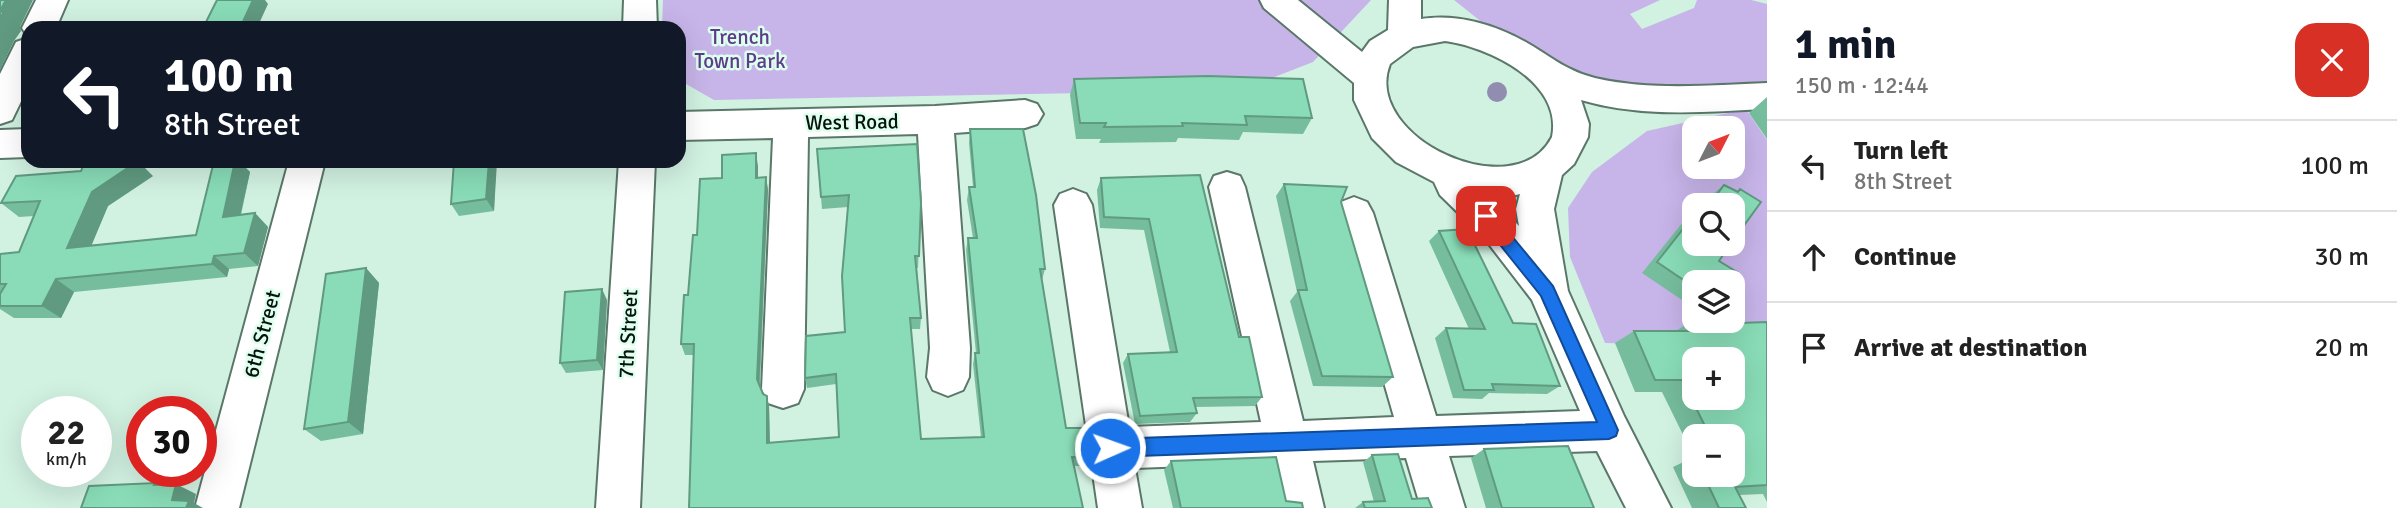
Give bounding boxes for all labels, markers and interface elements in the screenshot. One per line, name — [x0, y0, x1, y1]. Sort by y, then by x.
text: 1 min — [1795, 19, 1896, 70]
button: close — [2295, 23, 2369, 97]
park label: Trench Town Park — [695, 24, 786, 74]
text: 100 m — [164, 45, 294, 105]
icon: left — [49, 49, 140, 140]
text: 150 m · 12:44 — [1795, 71, 1929, 100]
text: 8th Street — [164, 105, 300, 144]
street label: West Road — [805, 108, 899, 136]
north arrow — [1682, 116, 1745, 178]
map controls — [1682, 116, 1745, 487]
text: Turn left — [1854, 135, 1948, 167]
icon: left — [1795, 147, 1833, 185]
text: 100 m — [2300, 150, 2369, 182]
text: 8th Street — [1854, 167, 1952, 196]
pin — [1456, 186, 1516, 246]
button: search — [1682, 193, 1745, 256]
icon: arrive — [1467, 197, 1505, 235]
icon: ahead — [1795, 238, 1833, 276]
text: Continue — [1854, 241, 1956, 273]
text: 30 m — [2314, 241, 2369, 273]
button: layers — [1682, 270, 1745, 333]
street label: 6th Street — [238, 287, 286, 381]
street label: 7th Street — [613, 289, 643, 379]
icon: arrive — [1795, 329, 1833, 367]
text: Arrive at destination — [1854, 332, 2087, 364]
text: 20 m — [2314, 332, 2369, 364]
button: + — [1682, 347, 1745, 410]
speed limit sign: 30 — [126, 396, 217, 487]
text: 22 — [48, 411, 85, 454]
position arrow — [1073, 411, 1147, 485]
button: − — [1682, 424, 1745, 487]
text: km/h — [46, 448, 87, 470]

